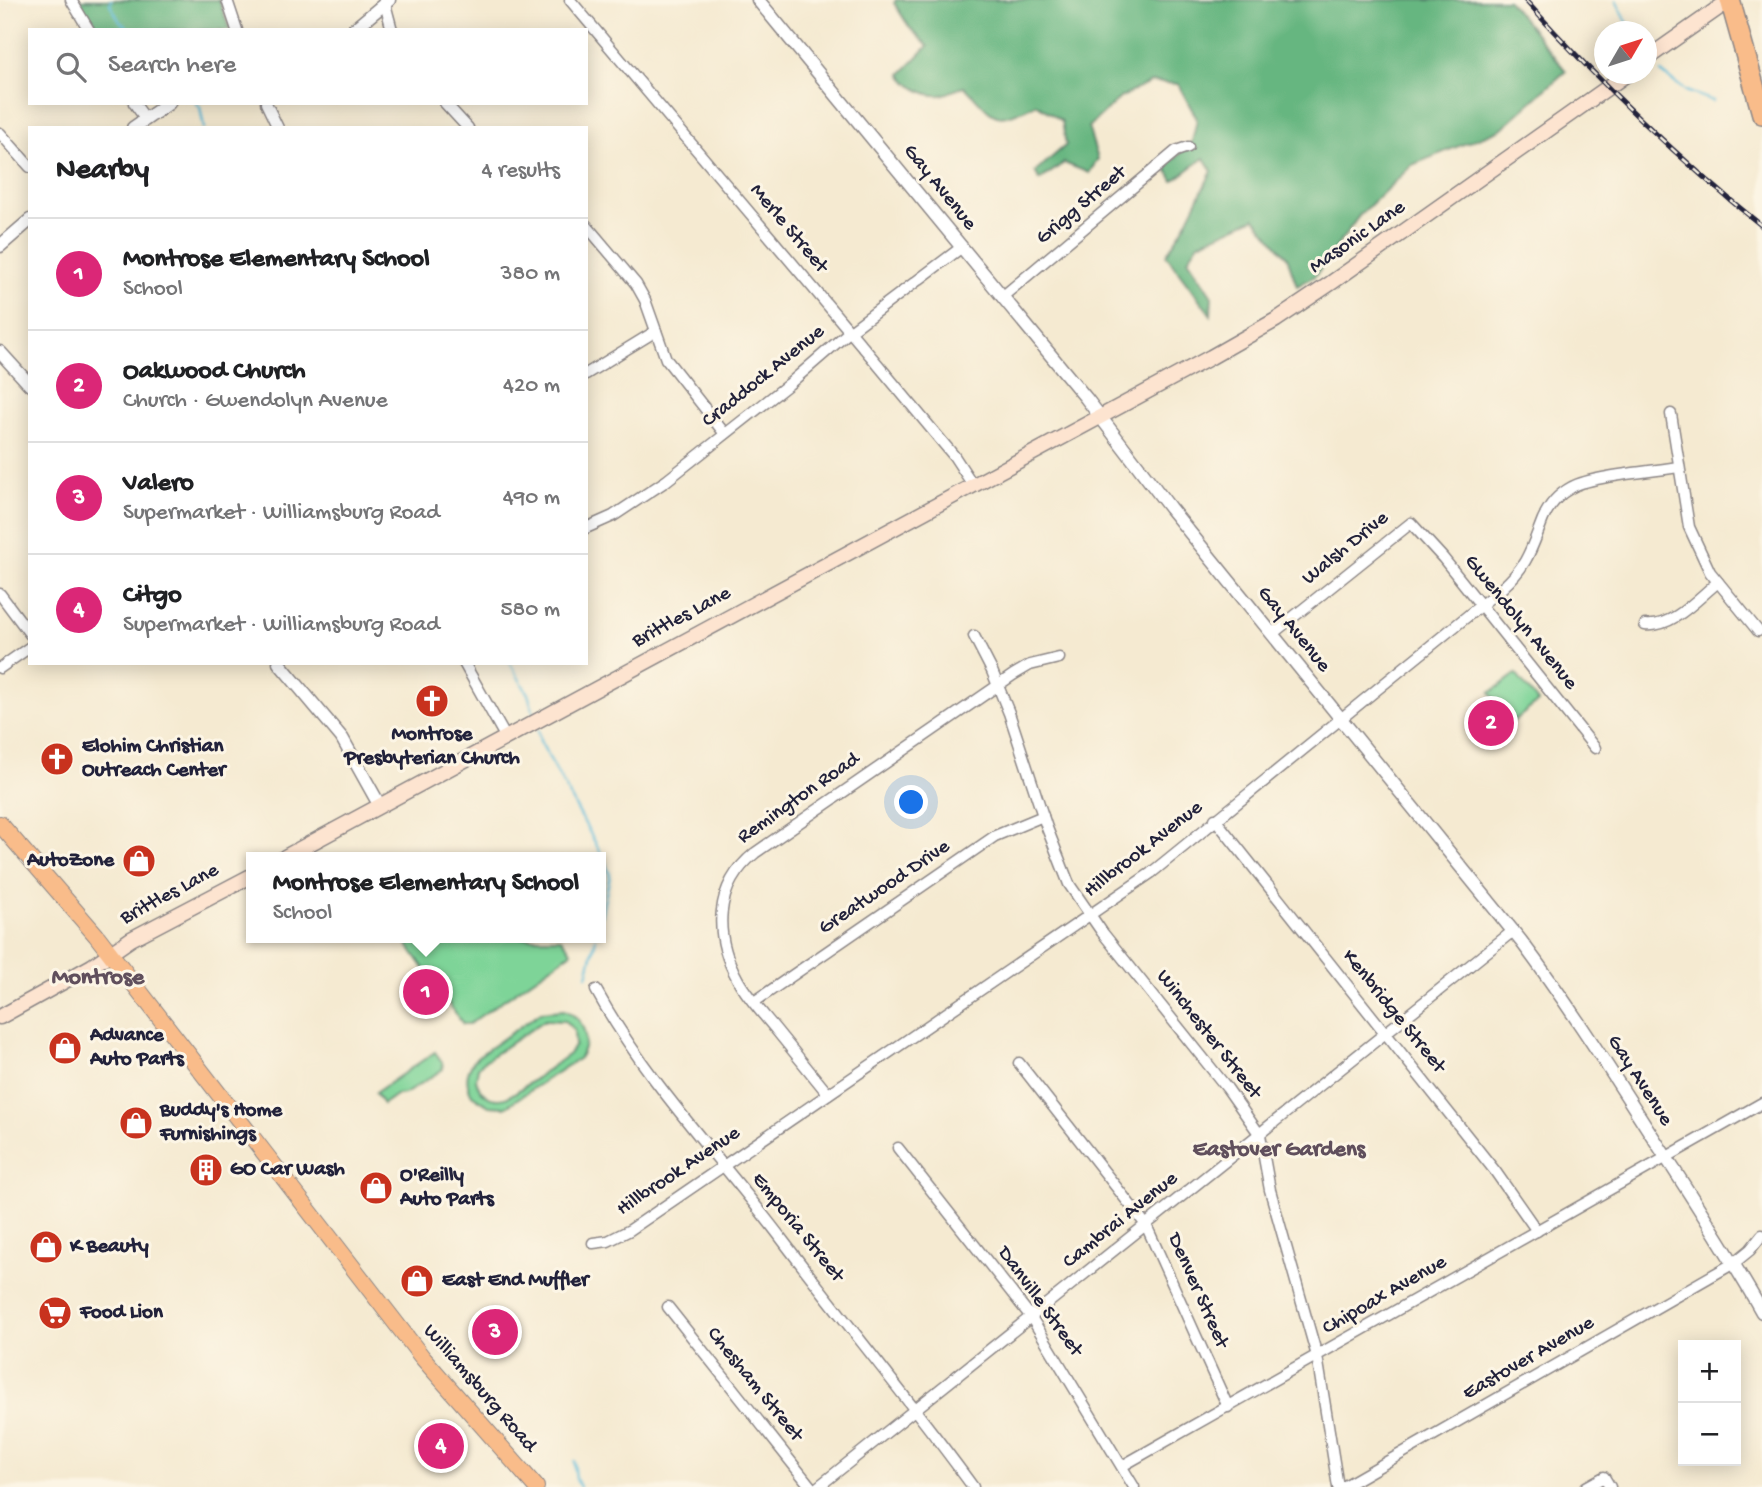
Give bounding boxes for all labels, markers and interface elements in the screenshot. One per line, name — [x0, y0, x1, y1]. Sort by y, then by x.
north arrow — [1594, 21, 1657, 84]
search box — [28, 28, 588, 105]
icon: search — [52, 48, 90, 86]
text: Search here — [108, 51, 236, 82]
street label: Gay Avenue — [897, 140, 982, 237]
text: Nearby — [56, 154, 149, 189]
text: 4 results — [481, 158, 560, 185]
street label: Grigg Street — [1032, 159, 1134, 251]
street label: Merle Street — [743, 179, 834, 281]
street label: Masonic Lane — [1305, 195, 1412, 280]
text: Montrose Elementary School — [123, 245, 430, 276]
text: 1 — [74, 261, 84, 288]
text: 380 m — [501, 261, 560, 288]
text: School — [123, 276, 183, 303]
street label: Craddock Avenue — [698, 319, 831, 434]
text: Oakwood Church — [123, 357, 305, 388]
text: 2 — [73, 373, 85, 400]
text: 420 m — [503, 373, 560, 400]
text: Church · Gwendolyn Avenue — [123, 388, 388, 415]
text: Valero — [123, 469, 194, 500]
text: 3 — [73, 485, 85, 512]
text: 490 m — [503, 485, 560, 512]
text: Supermarket · Williamsburg Road — [123, 500, 440, 527]
street label: Walsh Drive — [1298, 506, 1395, 591]
street label: Gwendolyn Avenue — [1458, 550, 1583, 697]
text: Citgo — [123, 581, 182, 612]
street label: Brittles Lane — [627, 581, 737, 655]
street label: Gay Avenue — [1251, 582, 1336, 679]
text: 4 — [74, 597, 84, 624]
text: 580 m — [500, 597, 560, 624]
text: Supermarket · Williamsburg Road — [123, 612, 440, 639]
church icon: Montrose Presbyterian Church — [413, 682, 451, 720]
pin: 2 — [1468, 697, 1514, 749]
place label: Montrose Presbyterian Church — [343, 723, 520, 772]
place label: Elohim Christian Outreach Center — [82, 735, 228, 784]
church icon: Elohim Christian Outreach Center — [38, 740, 76, 778]
street label: Remington Road — [733, 747, 866, 850]
your location — [894, 785, 928, 819]
street label: Hillbrook Avenue — [1080, 795, 1209, 904]
street label: Greatwood Drive — [815, 834, 956, 941]
shop icon: AutoZone — [120, 842, 158, 880]
place label: AutoZone — [26, 849, 115, 874]
popup — [246, 852, 606, 943]
street label: Brittles Lane — [115, 858, 225, 932]
text: Montrose Elementary School — [273, 869, 579, 900]
text: School — [273, 900, 332, 927]
street label: Kenbridge Street — [1336, 945, 1452, 1081]
district label: Montrose — [52, 964, 146, 993]
street label: Winchester Street — [1150, 965, 1268, 1107]
pin: 1 — [403, 966, 449, 1018]
place label: Advance Auto Parts — [89, 1024, 185, 1073]
shop icon: Advance Auto Parts — [46, 1029, 84, 1067]
street label: Gay Avenue — [1600, 1031, 1678, 1132]
place label: Buddy's Home Furnishings — [159, 1099, 283, 1148]
shop icon: Buddy's Home Furnishings — [117, 1104, 155, 1142]
street label: Hillbrook Avenue — [612, 1121, 746, 1223]
district label: Eastover Gardens — [1193, 1137, 1367, 1164]
building icon: GO Car Wash — [187, 1151, 225, 1189]
place label: GO Car Wash — [230, 1158, 346, 1183]
place label: O'Reilly Auto Parts — [399, 1164, 495, 1213]
street label: Cambrai Avenue — [1058, 1166, 1184, 1275]
street label: Emporia Street — [745, 1168, 850, 1290]
shop icon: O'Reilly Auto Parts — [357, 1169, 395, 1207]
shop icon: K Beauty — [27, 1228, 65, 1266]
street label: Denver Street — [1160, 1228, 1234, 1354]
place label: K Beauty — [69, 1235, 149, 1260]
street label: Danville Street — [989, 1240, 1089, 1364]
street label: Chipoax Avenue — [1318, 1250, 1453, 1342]
shop icon: East End Muffler — [398, 1262, 436, 1300]
place label: East End Muffler — [442, 1269, 591, 1294]
supermarket icon: Food Lion — [36, 1294, 74, 1332]
place label: Food Lion — [79, 1301, 164, 1326]
pin: 3 — [472, 1306, 518, 1358]
street label: Eastover Avenue — [1459, 1311, 1600, 1407]
street label: Williamsburg Road — [417, 1320, 543, 1459]
street label: Chesham Street — [700, 1323, 809, 1449]
map controls — [1678, 1340, 1741, 1466]
button: + — [1678, 1340, 1741, 1403]
button: − — [1678, 1403, 1741, 1466]
pin: 4 — [418, 1420, 464, 1472]

